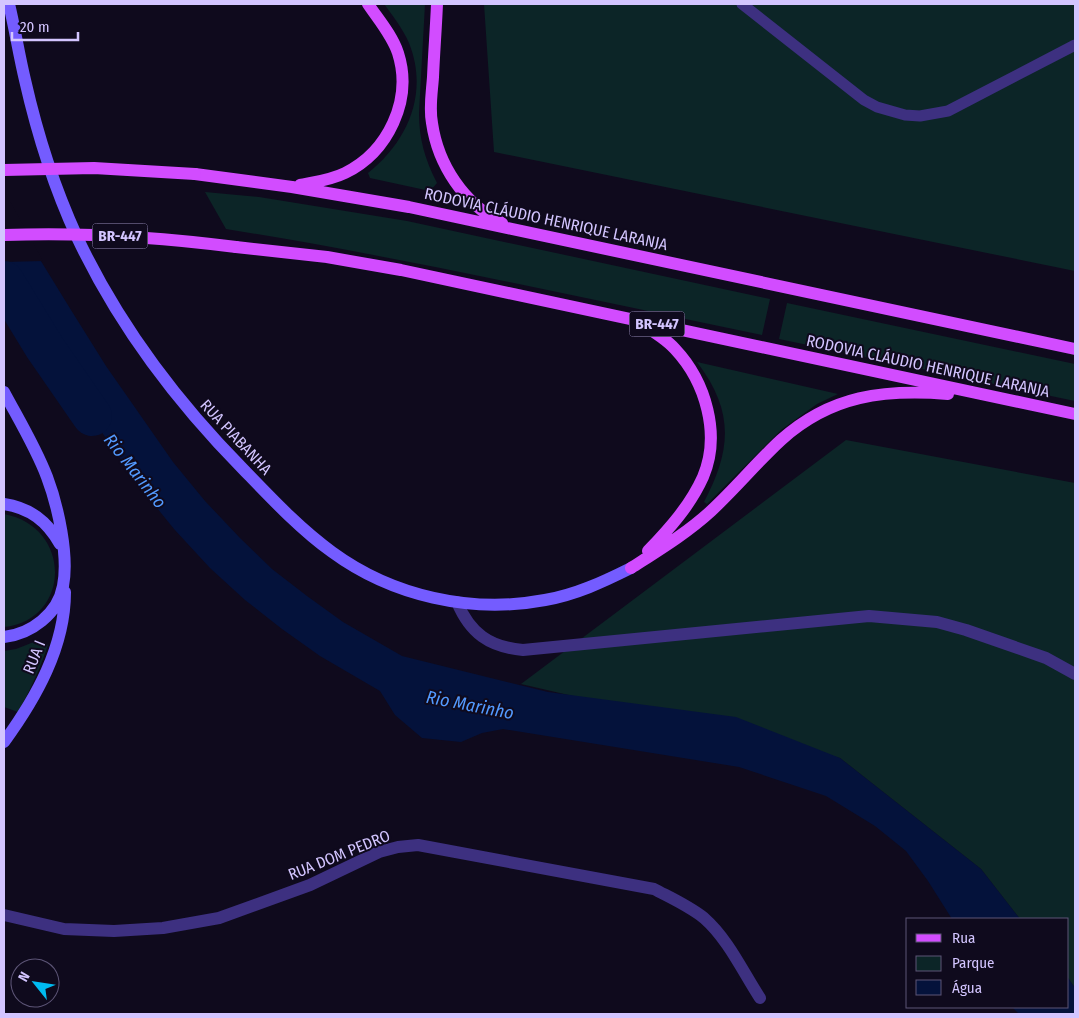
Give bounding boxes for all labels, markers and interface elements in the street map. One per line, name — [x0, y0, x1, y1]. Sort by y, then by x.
scale bar — [12, 10, 79, 42]
text: 20 m — [20, 18, 50, 36]
street label: RODOVIA CLÁUDIO HENRIQUE LARANJA — [423, 184, 670, 254]
road number: BR-447 — [92, 224, 148, 248]
road number: BR-447 — [630, 312, 684, 336]
street label: RODOVIA CLÁUDIO HENRIQUE LARANJA — [805, 331, 1052, 401]
street label: RUA PIABANHA — [196, 395, 276, 479]
water label: Rio Marinho — [99, 429, 171, 513]
street label: RUA I — [19, 638, 49, 676]
water label: Rio Marinho — [424, 686, 516, 724]
street label: RUA DOM PEDRO — [285, 826, 393, 884]
legend — [906, 918, 1069, 1008]
text: Rua — [952, 929, 975, 947]
text: Parque — [952, 954, 995, 972]
north arrow — [10, 958, 60, 1008]
text: N — [15, 969, 34, 985]
text: Água — [952, 979, 982, 997]

